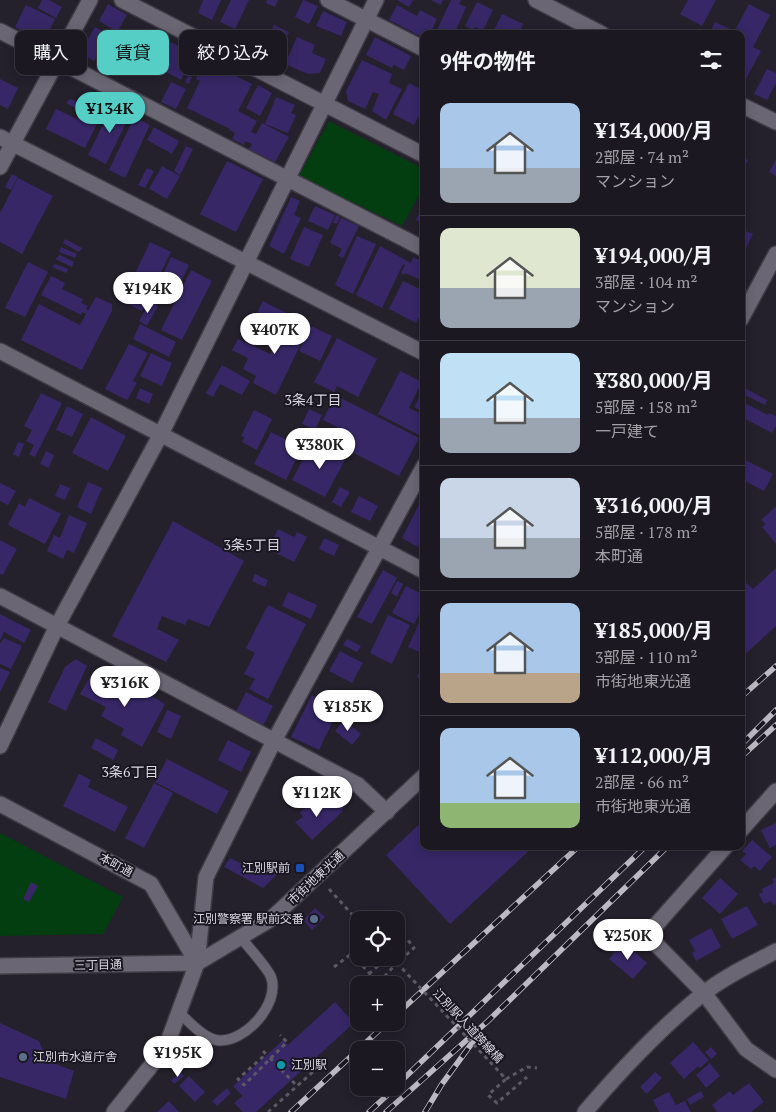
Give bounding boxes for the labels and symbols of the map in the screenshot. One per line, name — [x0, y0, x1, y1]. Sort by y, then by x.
pin: ¥134K — [75, 92, 145, 134]
pin: ¥194K — [113, 272, 183, 314]
pin: ¥407K — [240, 312, 310, 355]
district label: 3条4丁目 — [285, 390, 341, 409]
pin: ¥380K — [285, 428, 355, 470]
district label: 3条5丁目 — [224, 535, 280, 554]
pin: ¥316K — [90, 666, 160, 708]
pin: ¥185K — [313, 690, 383, 732]
district label: 3条6丁目 — [102, 762, 158, 781]
pin: ¥112K — [282, 776, 352, 818]
street label: 市街地東光通 — [284, 848, 347, 908]
street label: 本町通 — [97, 849, 136, 880]
place label: 江別駅前 — [242, 860, 290, 875]
marker: 江別駅前 — [294, 862, 306, 874]
place label: 江別警察署 駅前交番 — [193, 911, 304, 926]
marker: 江別警察署 駅前交番 — [308, 913, 320, 925]
pin: ¥250K — [593, 918, 663, 961]
street label: 三丁目通 — [74, 957, 122, 972]
street label: 江別駅人道跨線橋 — [430, 985, 507, 1066]
pin: ¥195K — [143, 1036, 213, 1078]
place label: 江別市水道庁舎 — [33, 1049, 117, 1064]
marker: 江別市水道庁舎 — [17, 1051, 29, 1063]
place label: 江別駅 — [291, 1057, 327, 1072]
marker: 江別駅 — [275, 1059, 287, 1071]

